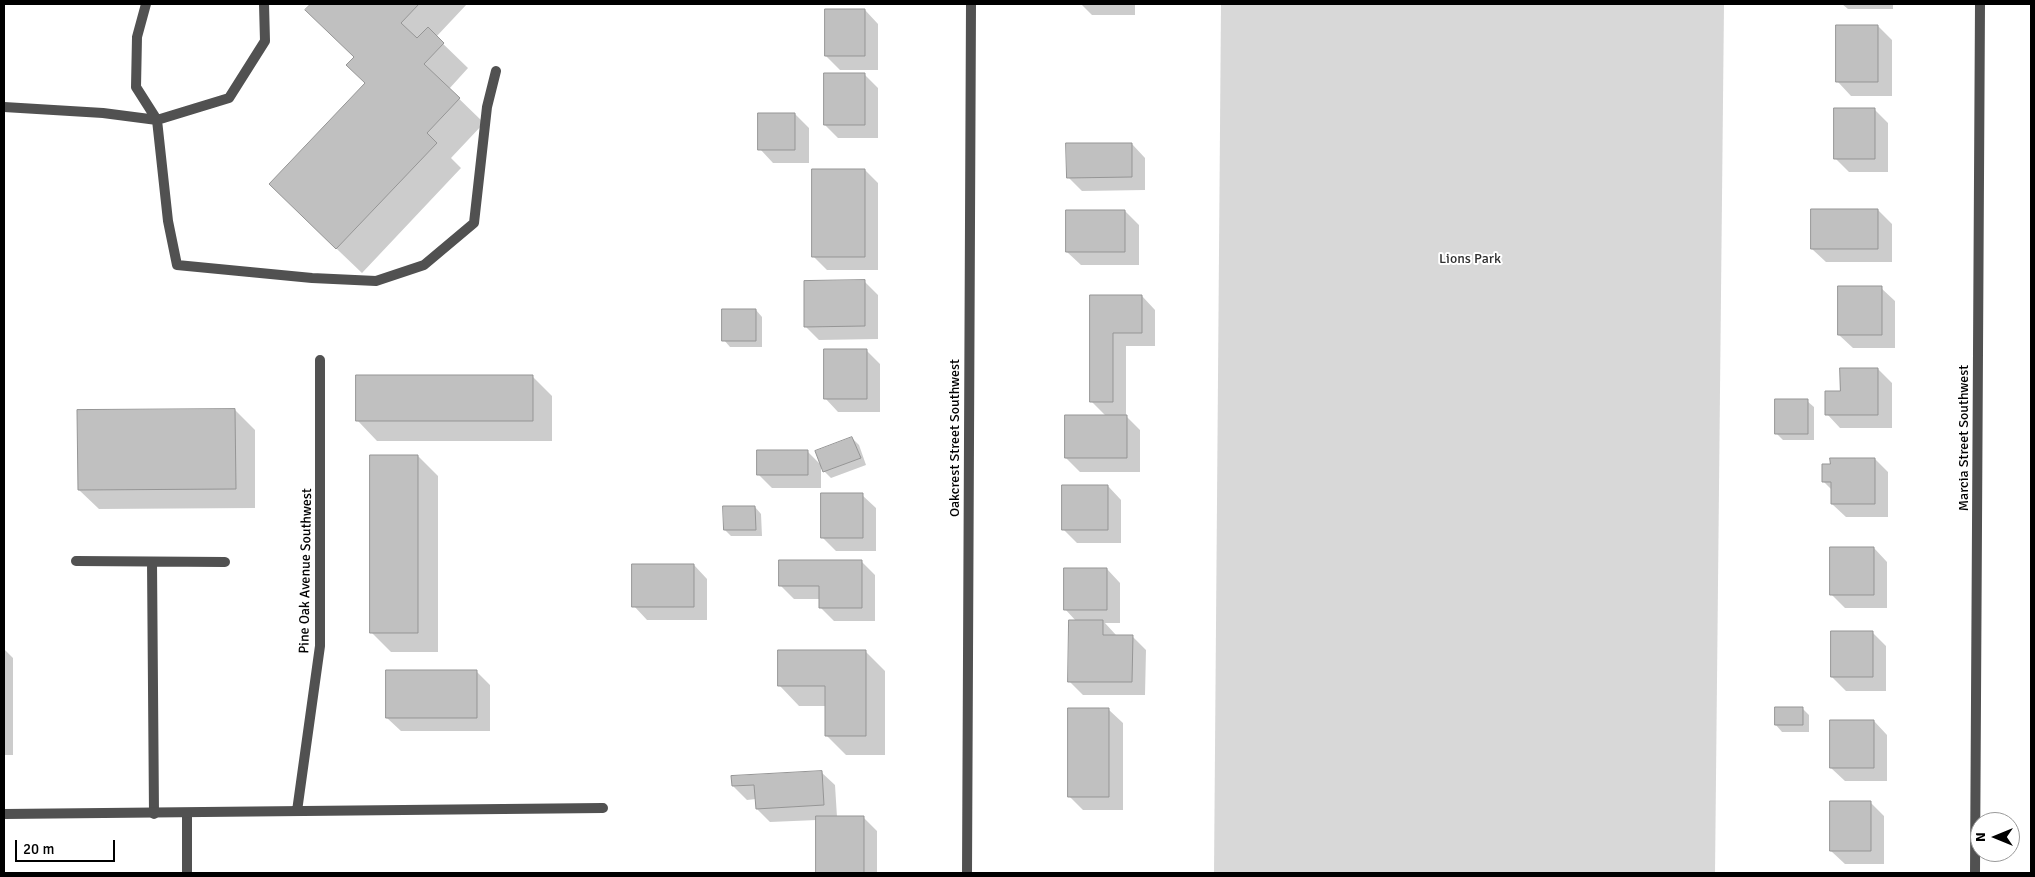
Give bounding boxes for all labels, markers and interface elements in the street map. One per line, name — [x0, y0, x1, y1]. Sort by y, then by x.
park label: Lions Park — [1439, 251, 1501, 267]
street label: Oakcrest Street Southwest — [947, 359, 963, 517]
street label: Marcia Street Southwest — [1956, 365, 1972, 511]
street label: Pine Oak Avenue Southwest — [296, 488, 316, 654]
north arrow — [1970, 812, 2020, 862]
scale bar — [18, 830, 118, 862]
text: N — [1972, 832, 1989, 842]
text: 20 m — [23, 840, 54, 858]

